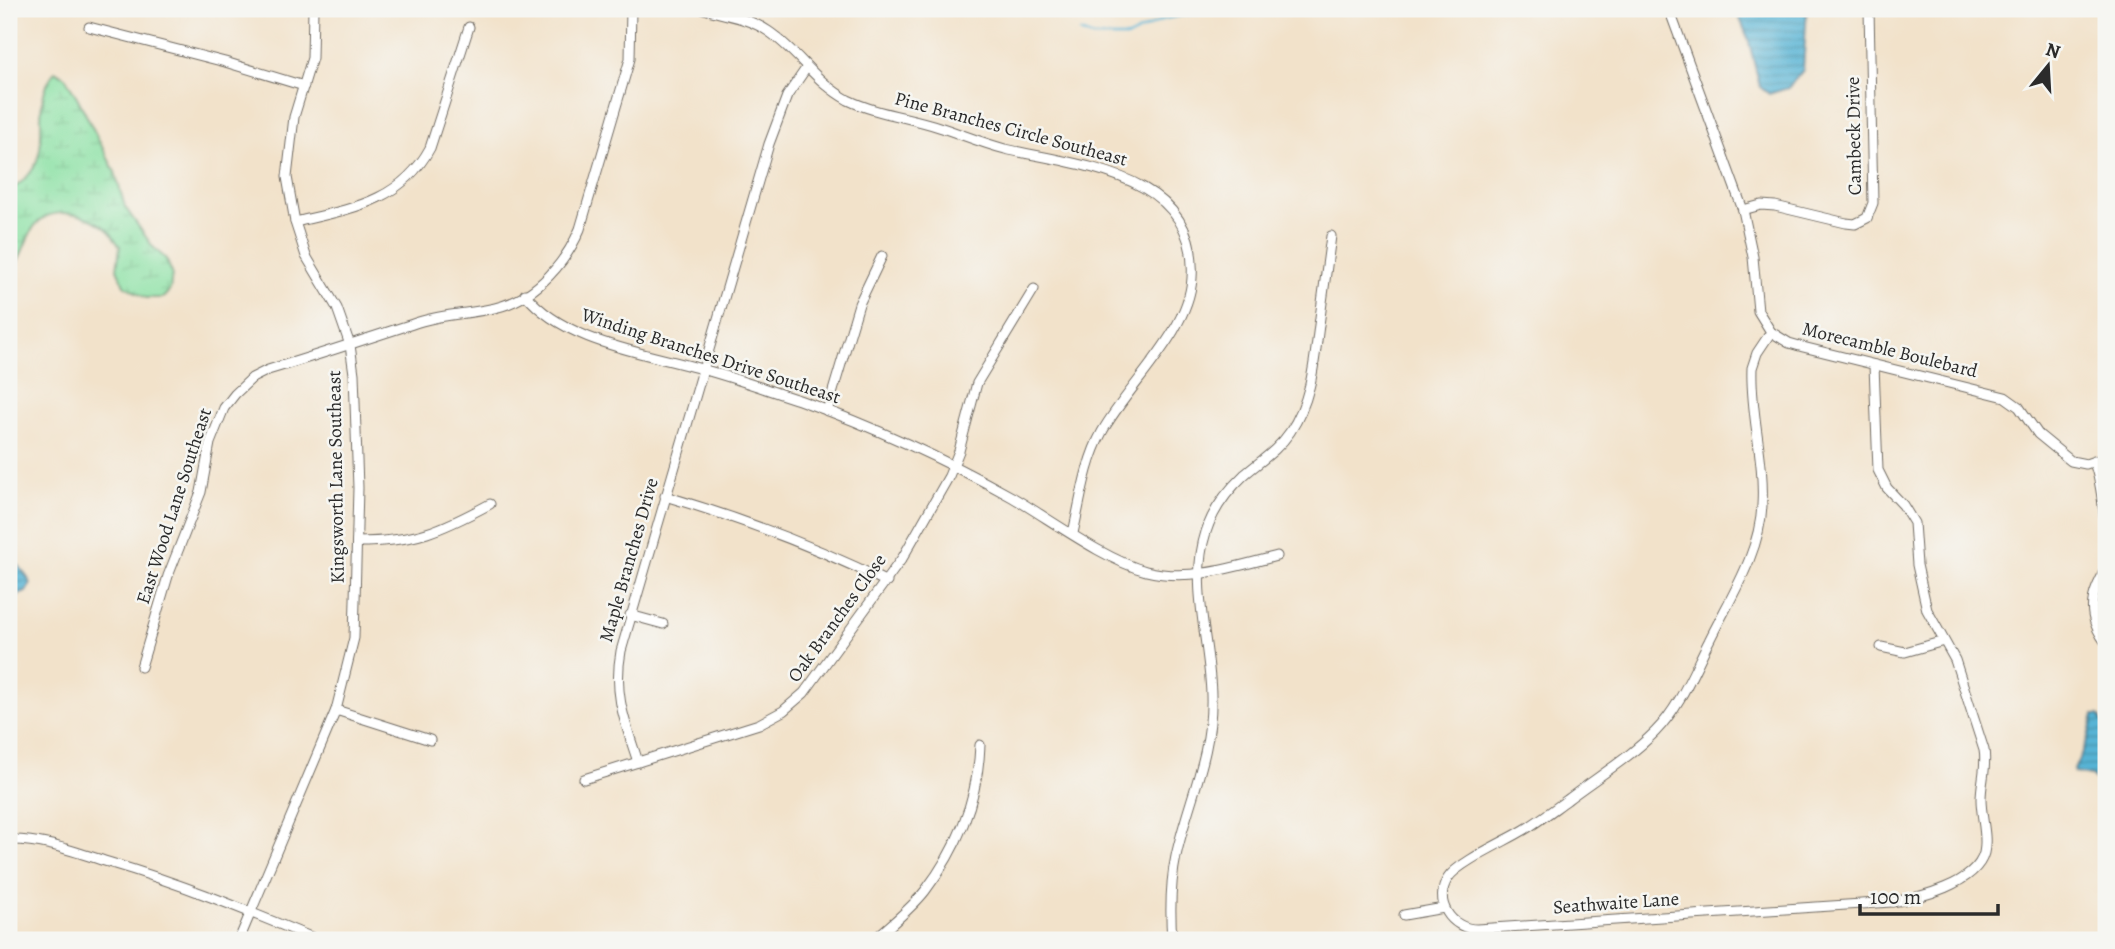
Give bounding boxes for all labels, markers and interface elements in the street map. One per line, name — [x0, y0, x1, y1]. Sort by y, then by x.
north arrow — [2014, 32, 2084, 102]
text: N — [2042, 36, 2064, 65]
street label: Cambeck Drive — [1840, 76, 1868, 196]
street label: Pine Branches Circle Southeast — [892, 85, 1130, 173]
street label: Winding Branches Drive Southeast — [577, 301, 844, 410]
street label: Morecamble Boulebard — [1800, 316, 1981, 385]
street label: Kingsworth Lane Southeast — [321, 370, 351, 584]
street label: East Wood Lane Southeast — [130, 405, 218, 607]
street label: Maple Branches Drive — [593, 475, 665, 645]
street label: Oak Branches Close — [782, 548, 892, 688]
scale bar — [1860, 872, 1998, 916]
text: 100 m — [1870, 883, 1921, 911]
street label: Seathwaite Lane — [1552, 886, 1680, 920]

